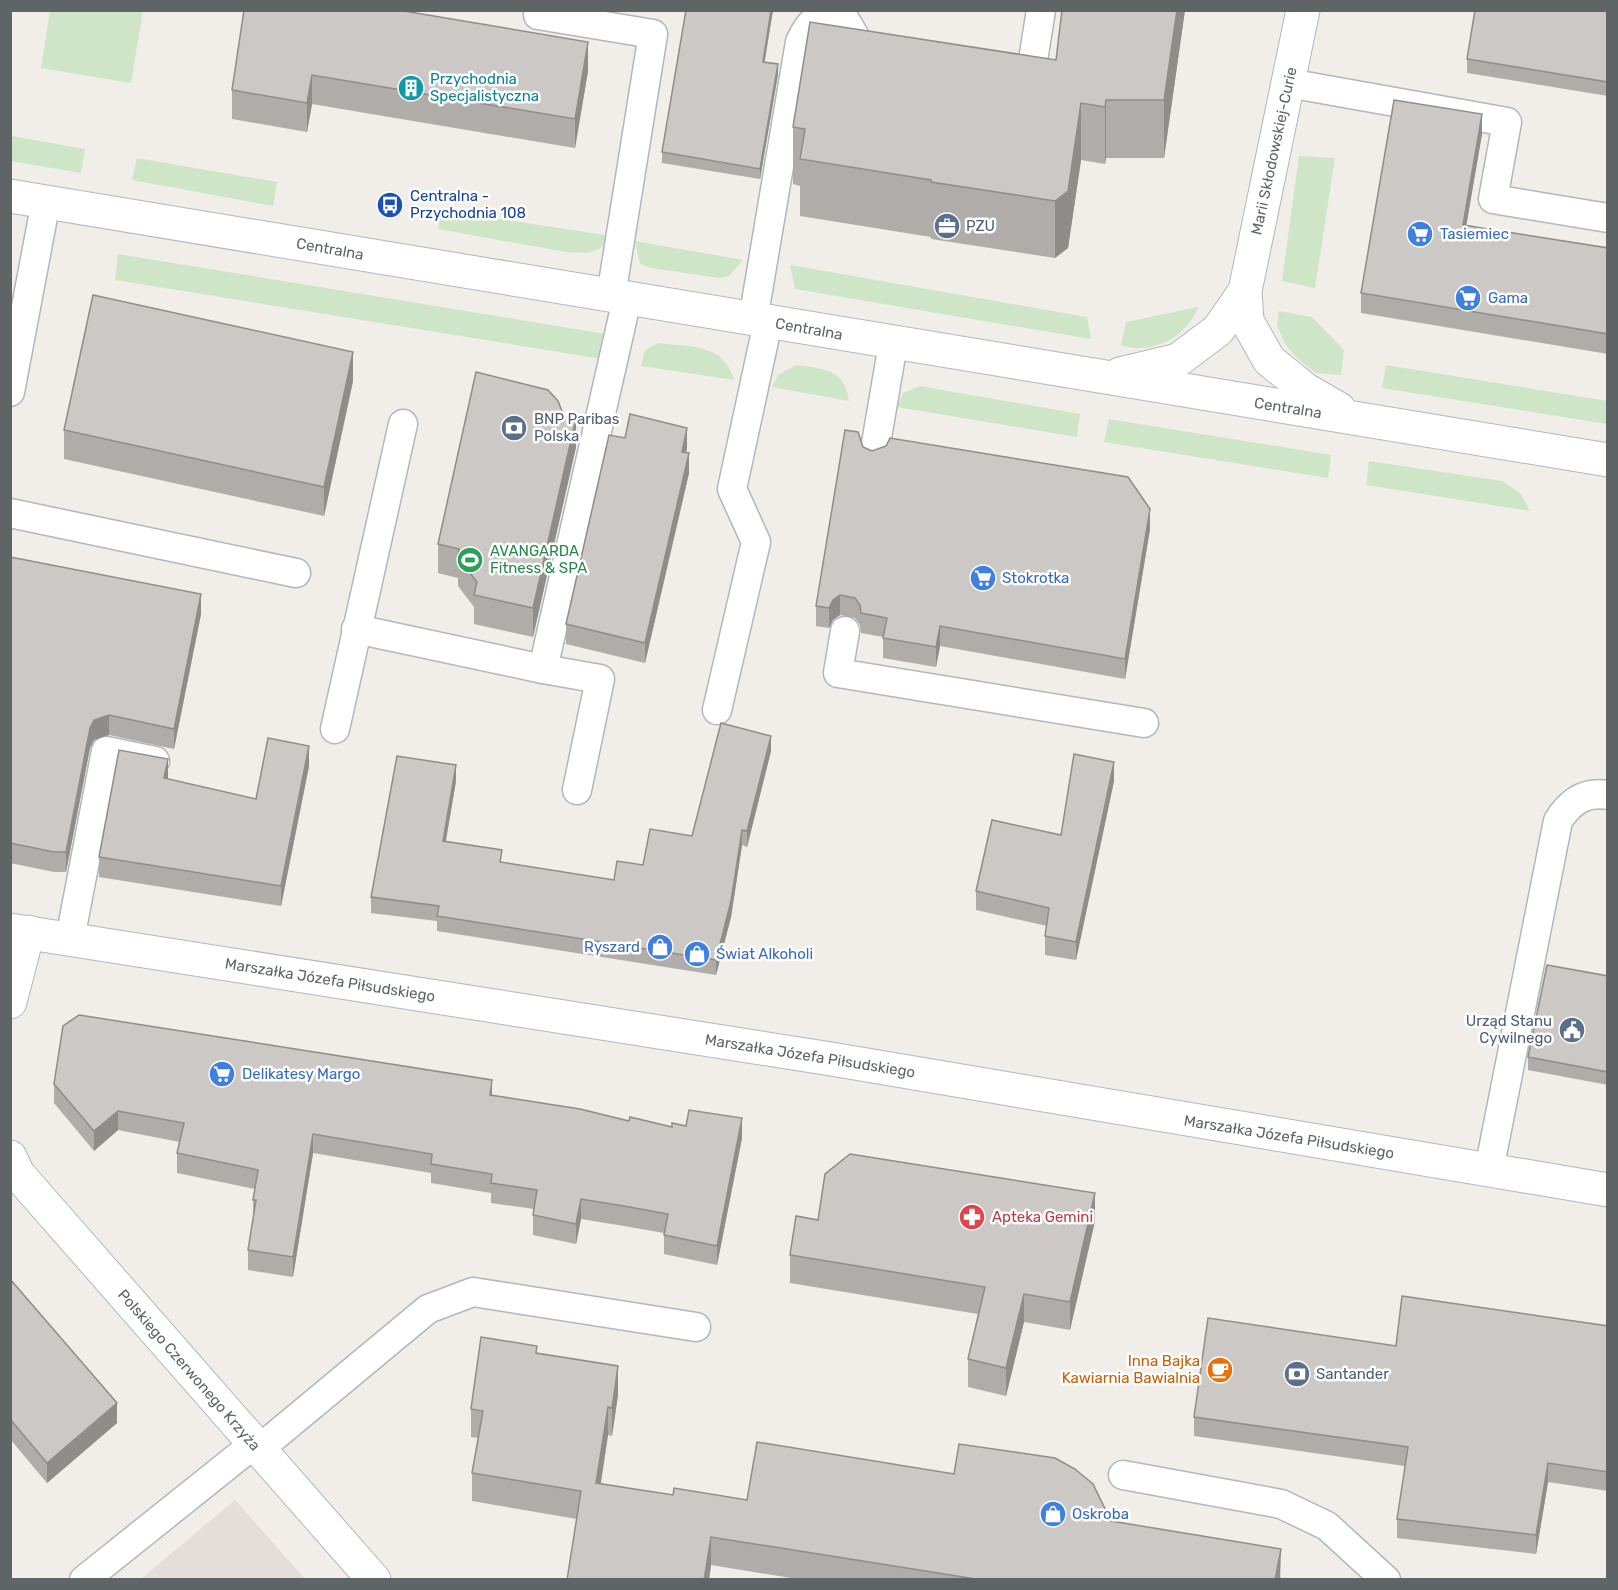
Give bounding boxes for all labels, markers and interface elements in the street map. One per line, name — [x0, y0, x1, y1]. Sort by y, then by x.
street label: Marii Skłodowskiej-Curie — [1247, 65, 1301, 237]
place label: Przychodnia Specjalistyczna — [430, 70, 539, 105]
building icon: Przychodnia Specjalistyczna — [396, 73, 426, 103]
place label: Centralna - Przychodnia 108 — [410, 187, 526, 222]
bus stop icon: Centralna - Przychodnia 108 — [375, 190, 405, 220]
office icon: PZU — [932, 211, 962, 241]
place label: PZU — [966, 217, 995, 235]
supermarket icon: Tasiemiec — [1405, 219, 1435, 249]
place label: Tasiemiec — [1440, 225, 1509, 243]
street label: Centralna — [295, 234, 365, 264]
supermarket icon: Gama — [1453, 283, 1483, 313]
place label: Gama — [1488, 289, 1528, 307]
street label: Centralna — [774, 314, 844, 344]
street label: Centralna — [1253, 394, 1323, 422]
place label: BNP Paribas Polska — [534, 410, 620, 445]
bank icon: BNP Paribas Polska — [499, 413, 529, 443]
place label: AVANGARDA Fitness & SPA — [490, 542, 587, 577]
sports icon: AVANGARDA Fitness & SPA — [455, 545, 485, 575]
supermarket icon: Stokrotka — [968, 563, 998, 593]
place label: Stokrotka — [1002, 569, 1069, 587]
shop icon: Ryszard — [645, 932, 675, 962]
place label: Ryszard — [584, 938, 640, 956]
shop icon: Świat Alkoholi — [682, 939, 712, 969]
place label: Świat Alkoholi — [716, 945, 813, 963]
street label: Marszałka Józefa Piłsudskiego — [224, 954, 436, 1006]
place label: Urząd Stanu Cywilnego — [1466, 1012, 1552, 1047]
public building icon: Urząd Stanu Cywilnego — [1557, 1015, 1587, 1045]
street label: Marszałka Józefa Piłsudskiego — [704, 1030, 916, 1082]
supermarket icon: Delikatesy Margo — [207, 1059, 237, 1089]
place label: Delikatesy Margo — [242, 1065, 360, 1083]
street label: Marszałka Józefa Piłsudskiego — [1183, 1111, 1395, 1163]
pharmacy icon: Apteka Gemini — [957, 1202, 987, 1232]
place label: Apteka Gemini — [992, 1208, 1093, 1226]
street label: Polskiego Czerwonego Krzyża — [114, 1286, 264, 1454]
place label: Inna Bajka Kawiarnia Bawialnia — [1062, 1352, 1200, 1387]
cafe icon: Inna Bajka Kawiarnia Bawialnia — [1205, 1355, 1235, 1385]
bank icon: Santander — [1282, 1359, 1312, 1389]
place label: Santander — [1316, 1365, 1389, 1383]
shop icon: Oskroba — [1038, 1499, 1068, 1529]
place label: Oskroba — [1072, 1505, 1129, 1523]

